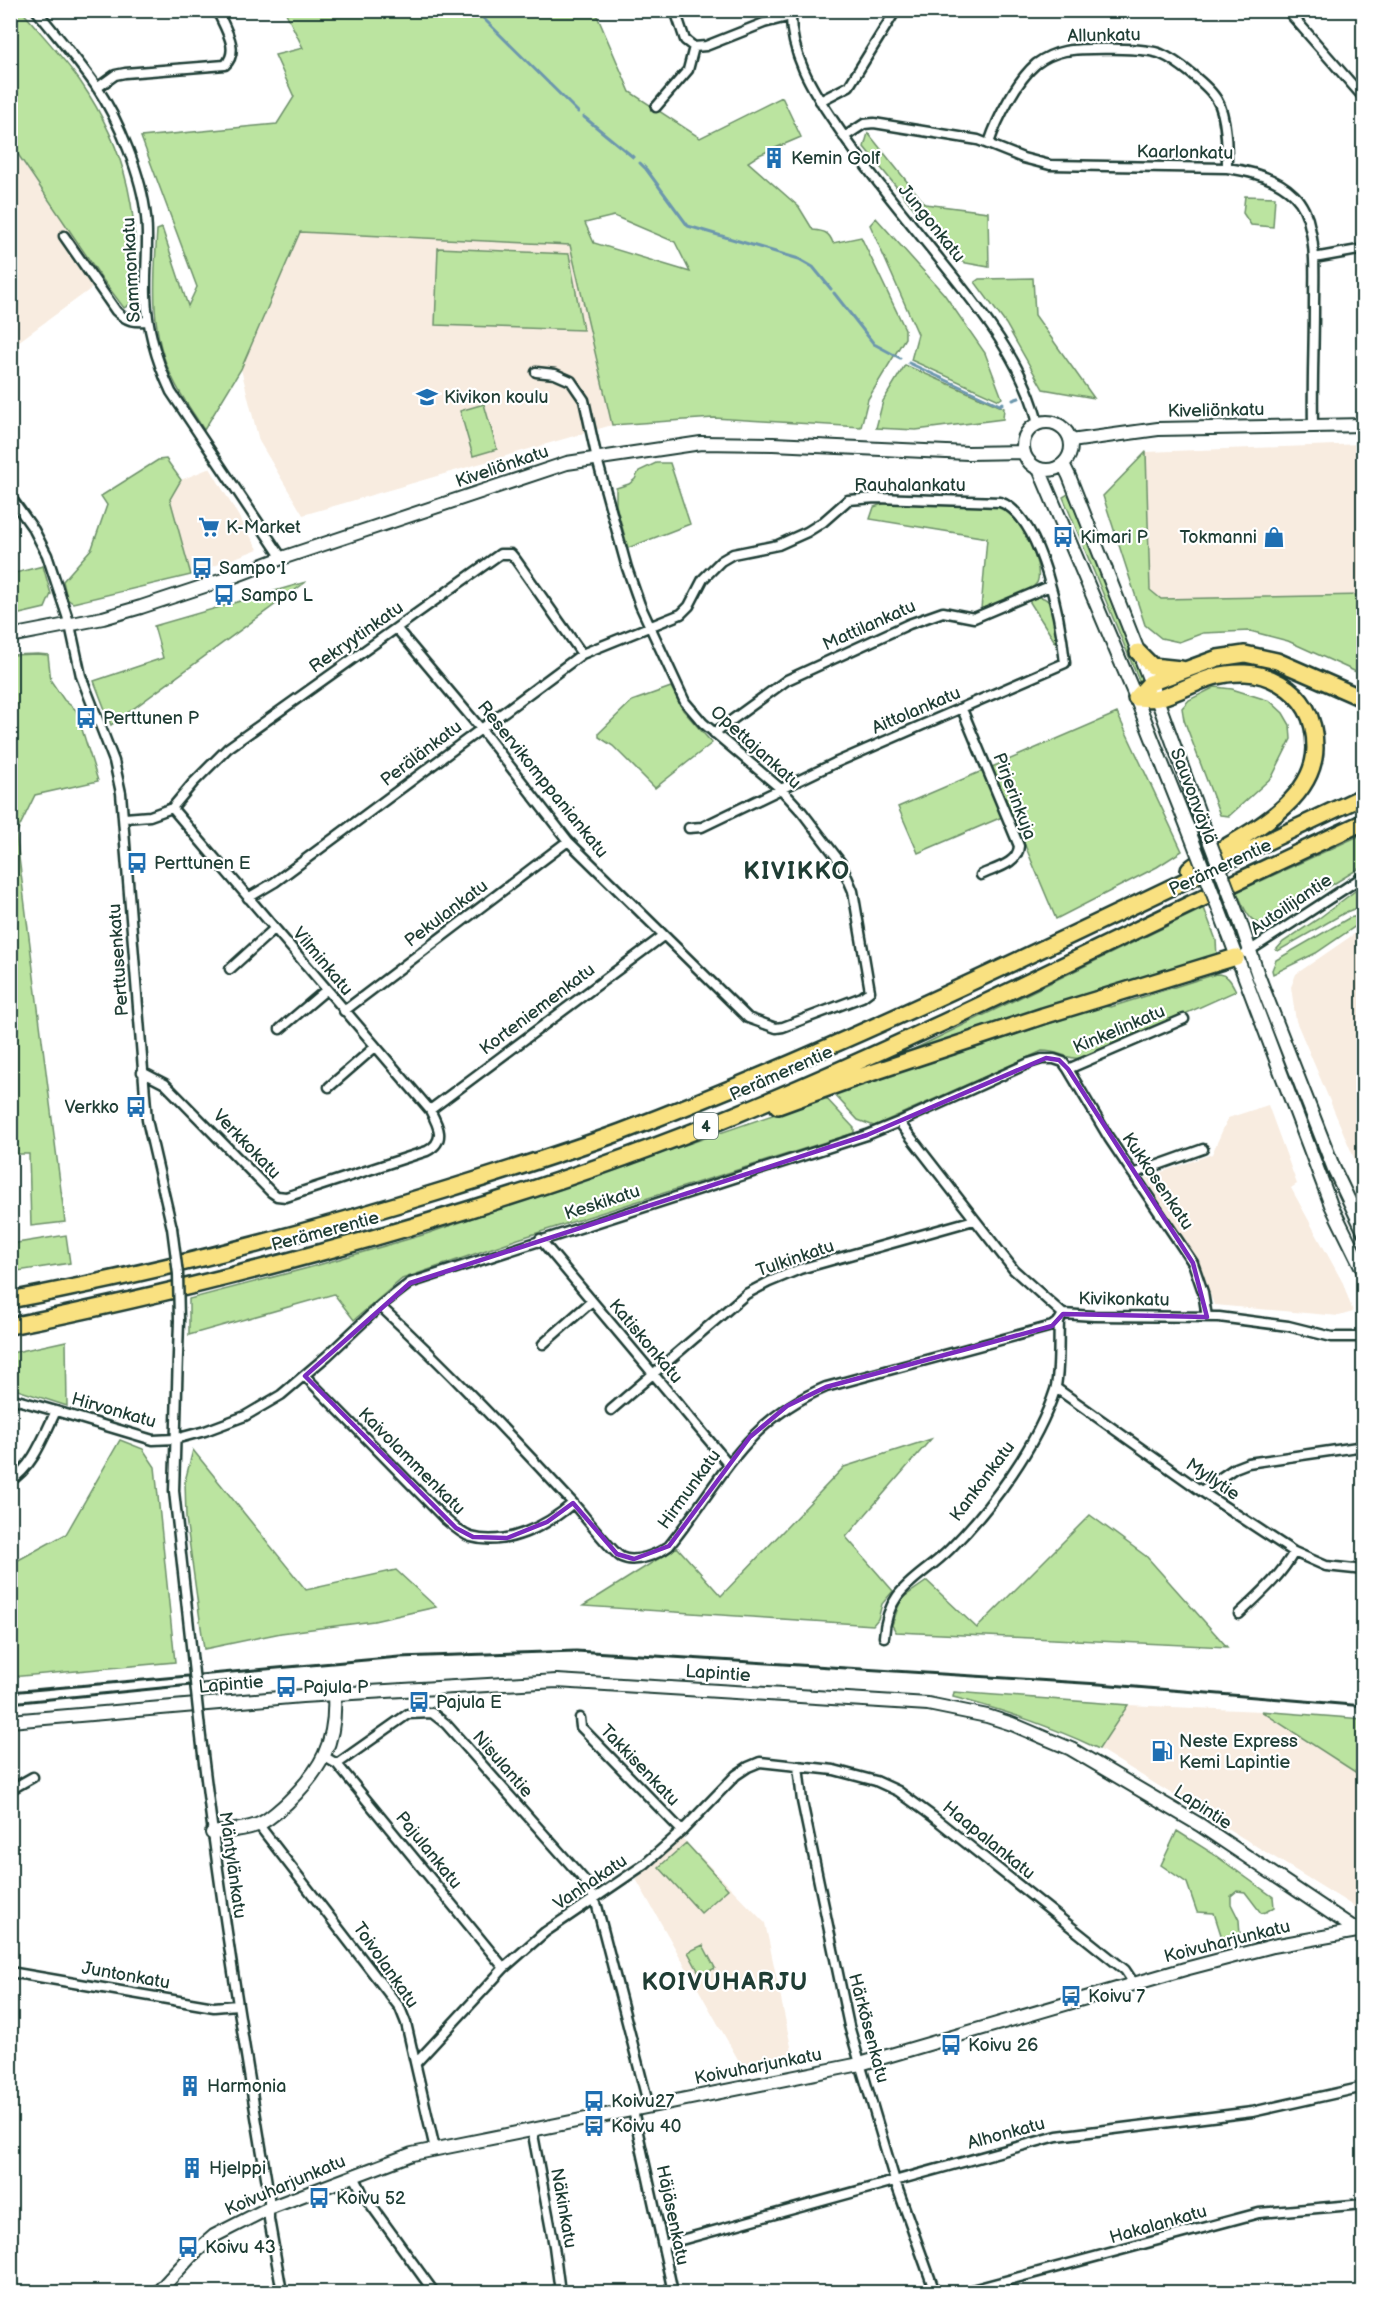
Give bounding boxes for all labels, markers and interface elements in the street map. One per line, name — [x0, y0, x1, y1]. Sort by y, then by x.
street label: Allunkatu — [1067, 24, 1141, 47]
street label: Kaarlonkatu — [1136, 141, 1234, 164]
building icon: Kemin Golf — [762, 146, 786, 170]
place label: Kemin Golf — [791, 148, 881, 169]
street label: Jungonkatu — [894, 180, 970, 267]
street label: Sammonkatu — [118, 217, 145, 323]
school or university icon: Kivikon koulu — [415, 385, 439, 409]
place label: Kivikon koulu — [444, 387, 548, 408]
street label: Kiveliönkatu — [1167, 399, 1265, 422]
street label: Kiveliönkatu — [453, 441, 551, 492]
street label: Rauhalankatu — [854, 475, 966, 496]
supermarket icon: K-Market — [197, 515, 221, 539]
place label: K-Market — [226, 517, 301, 538]
bus stop icon: Kimari P — [1051, 525, 1075, 549]
shop icon: Tokmanni — [1262, 525, 1286, 549]
place label: Kimari P — [1080, 527, 1148, 548]
place label: Tokmanni — [1179, 527, 1257, 548]
bus stop icon: Sampo I — [190, 556, 214, 580]
place label: Sampo I — [219, 558, 286, 579]
bus stop icon: Sampo L — [212, 583, 236, 607]
place label: Sampo L — [241, 585, 313, 606]
street label: Mattilankatu — [820, 596, 919, 655]
street label: Rekryytinkatu — [305, 597, 407, 678]
street label: Aittolankatu — [869, 682, 964, 739]
street label: Reservikomppaniankatu — [473, 697, 612, 862]
street label: Opettajankatu — [706, 701, 805, 793]
bus stop icon: Perttunen P — [74, 706, 98, 730]
place label: Perttunen P — [103, 708, 200, 729]
street label: Perälänkatu — [377, 716, 466, 791]
street label: Sauvonväylä — [1166, 745, 1221, 847]
street label: Pirjerinkuja — [988, 750, 1041, 842]
street label: Perämerentie — [1166, 834, 1275, 900]
bus stop icon: Perttunen E — [125, 851, 149, 875]
place label: Perttunen E — [154, 853, 251, 874]
district label: KIVIKKO — [743, 857, 851, 886]
street label: Autoilijantie — [1247, 869, 1336, 939]
street label: Pekulankatu — [401, 875, 492, 951]
street label: Perttusenkatu — [104, 903, 133, 1017]
street label: Vilminkatu — [288, 923, 357, 1000]
street label: Korteniemenkatu — [476, 959, 599, 1060]
street label: Kinkelinkatu — [1070, 1001, 1168, 1058]
street label: Perämerentie — [726, 1041, 836, 1106]
bus stop icon: Verkko — [124, 1095, 148, 1119]
place label: Verkko — [65, 1097, 119, 1118]
street label: Verkkokatu — [208, 1105, 285, 1184]
road number: 4 — [694, 1113, 718, 1139]
street label: Kukkosenkatu — [1117, 1129, 1198, 1234]
street label: Keskikatu — [562, 1180, 643, 1225]
street label: Perämerentie — [269, 1207, 382, 1256]
street label: Tulkinkatu — [754, 1235, 837, 1282]
street label: Kivikonkatu — [1078, 1288, 1170, 1311]
street label: Katiskonkatu — [604, 1295, 687, 1388]
street label: Hirvonkatu — [69, 1388, 159, 1433]
street label: Kaivolammenkatu — [354, 1403, 470, 1519]
street label: Kankonkatu — [945, 1437, 1019, 1525]
street label: Hirmunkatu — [654, 1445, 725, 1533]
street label: Myllytie — [1182, 1454, 1244, 1505]
street label: Lapintie — [685, 1661, 752, 1686]
street label: Lapintie — [198, 1671, 265, 1698]
bus stop icon: Pajula P — [274, 1675, 298, 1699]
place label: Pajula P — [303, 1677, 369, 1698]
bus stop icon: Pajula E — [407, 1690, 431, 1714]
place label: Pajula E — [436, 1692, 502, 1713]
street label: Takkisenkatu — [596, 1720, 684, 1810]
street label: Nisulantie — [468, 1727, 537, 1802]
place label: Neste Express Kemi Lapintie — [1179, 1731, 1298, 1773]
fuel station icon: Neste Express Kemi Lapintie — [1150, 1739, 1174, 1763]
street label: Lapintie — [1170, 1781, 1236, 1834]
street label: Haapalankatu — [938, 1797, 1039, 1884]
street label: Pajulankatu — [391, 1807, 466, 1893]
street label: Mäntylänkatu — [215, 1810, 250, 1920]
street label: Vanhakatu — [549, 1850, 631, 1915]
street label: Koivuharjunkatu — [1162, 1916, 1292, 1967]
street label: Toivolankatu — [348, 1918, 423, 2012]
street label: Juntonkatu — [80, 1957, 172, 1994]
district label: KOIVUHARJU — [641, 1968, 809, 1997]
street label: Härkösenkatu — [844, 1971, 893, 2085]
bus stop icon: Koivu 7 — [1059, 1984, 1083, 2008]
place label: Koivu 7 — [1088, 1986, 1145, 2007]
bus stop icon: Koivu 26 — [939, 2033, 963, 2057]
place label: Koivu 26 — [968, 2035, 1038, 2056]
street label: Koivuharjunkatu — [693, 2044, 823, 2089]
building icon: Harmonia — [178, 2074, 202, 2098]
place label: Harmonia — [207, 2076, 287, 2097]
bus stop icon: Koivu27 — [582, 2089, 606, 2113]
place label: Koivu27 — [611, 2091, 675, 2112]
street label: Alhonkatu — [965, 2113, 1047, 2154]
bus stop icon: Koivu 40 — [582, 2114, 606, 2138]
place label: Koivu 40 — [611, 2116, 681, 2137]
street label: Koivuharjunkatu — [222, 2151, 349, 2220]
building icon: Hjelppi — [180, 2156, 204, 2180]
place label: Hjelppi — [209, 2158, 266, 2179]
street label: Häjäsenkatu — [652, 2163, 693, 2267]
street label: Näkinkatu — [546, 2166, 581, 2250]
bus stop icon: Koivu 52 — [307, 2186, 331, 2210]
place label: Koivu 52 — [336, 2188, 406, 2209]
street label: Hakalankatu — [1107, 2201, 1209, 2248]
bus stop icon: Koivu 43 — [176, 2235, 200, 2259]
place label: Koivu 43 — [205, 2237, 276, 2258]

